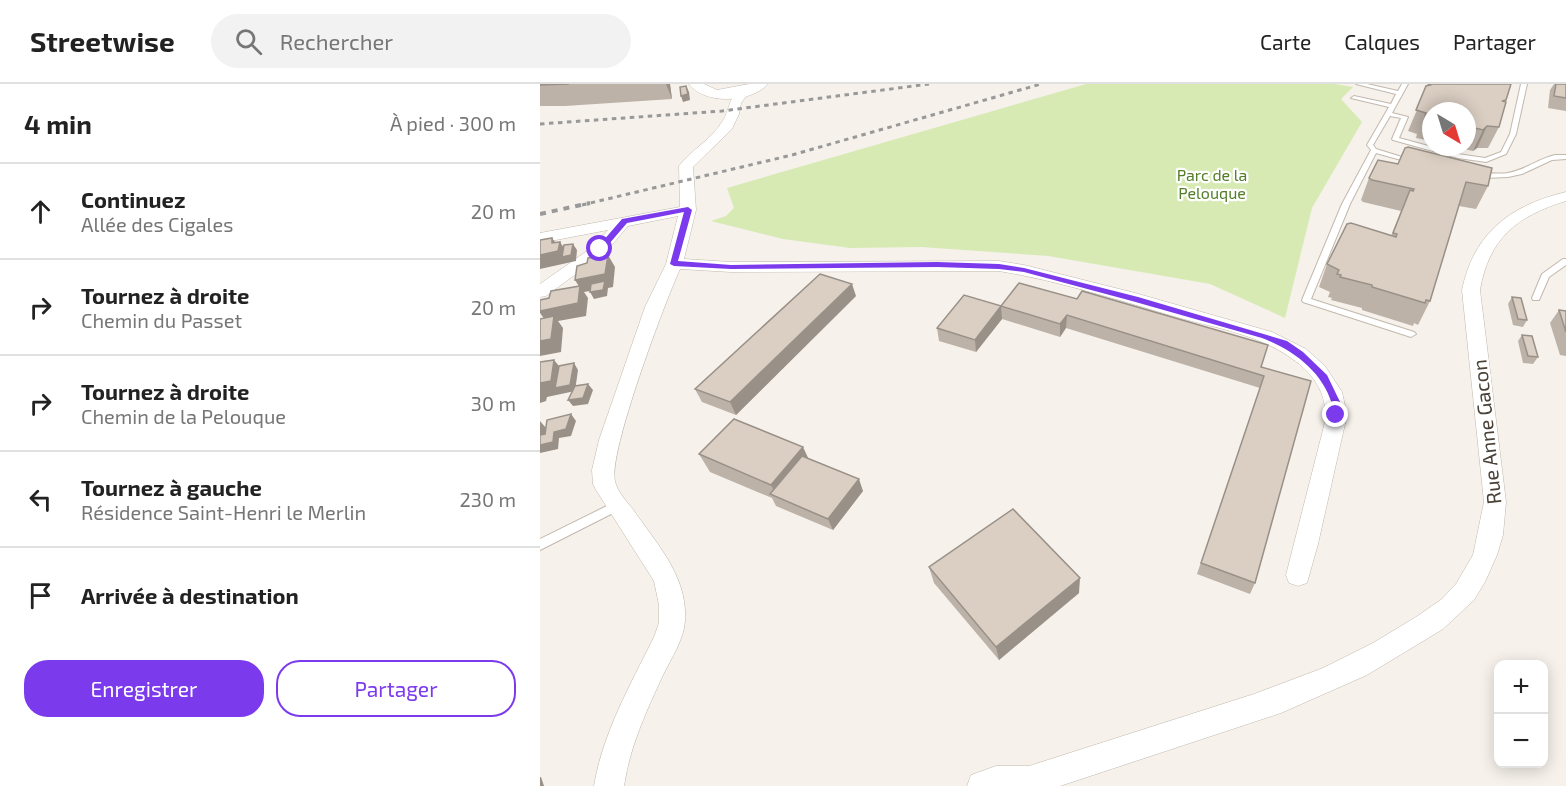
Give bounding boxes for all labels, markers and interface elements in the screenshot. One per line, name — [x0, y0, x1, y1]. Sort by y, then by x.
search box — [211, 14, 631, 68]
text: Streetwise — [30, 24, 175, 58]
icon: search — [232, 25, 265, 58]
text: Rechercher — [280, 28, 393, 54]
text: Carte — [1260, 29, 1311, 54]
text: Calques — [1344, 29, 1420, 54]
text: Partager — [1453, 29, 1536, 54]
north arrow — [1422, 102, 1476, 156]
text: 4 min — [24, 108, 92, 139]
text: À pied · 300 m — [390, 111, 516, 135]
park label: Parc de la Pelouque — [1177, 165, 1247, 202]
text: Continuez — [81, 186, 185, 212]
icon: ahead — [24, 195, 57, 228]
text: 20 m — [471, 199, 516, 223]
text: Allée des Cigales — [81, 212, 233, 236]
route start — [586, 235, 612, 261]
text: Tournez à droite — [81, 282, 250, 308]
icon: right — [24, 291, 57, 324]
text: 20 m — [471, 295, 516, 319]
text: Chemin du Passet — [81, 308, 242, 332]
street label: Rue Anne Gacon — [1466, 358, 1506, 506]
text: Tournez à droite — [81, 378, 250, 404]
icon: right — [24, 387, 57, 420]
text: 30 m — [471, 391, 516, 415]
route end — [1322, 401, 1348, 427]
text: Chemin de la Pelouque — [81, 404, 286, 428]
text: Tournez à gauche — [81, 474, 262, 500]
icon: left — [24, 483, 57, 516]
text: 230 m — [460, 487, 516, 511]
text: Résidence Saint-Henri le Merlin — [81, 500, 366, 524]
icon: arrive — [24, 579, 57, 612]
text: Arrivée à destination — [81, 582, 299, 608]
button: Enregistrer — [24, 660, 264, 717]
button: Partager — [276, 660, 516, 717]
map controls — [1494, 660, 1548, 768]
button: + — [1494, 660, 1548, 714]
button: − — [1494, 714, 1548, 768]

